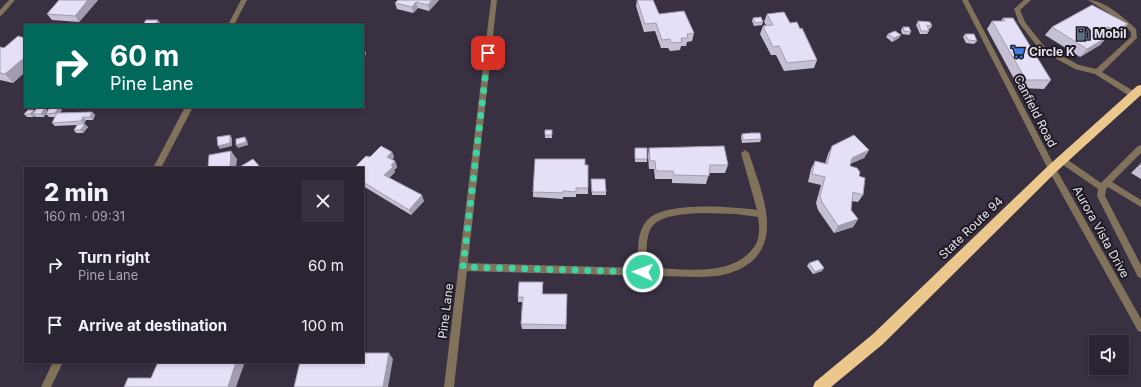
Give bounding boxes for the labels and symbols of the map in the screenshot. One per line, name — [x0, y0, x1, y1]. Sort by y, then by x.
fuel station icon: Mobil — [1075, 26, 1091, 42]
place label: Mobil — [1094, 26, 1127, 41]
pin — [471, 36, 505, 70]
supermarket icon: Circle K — [1010, 44, 1026, 60]
place label: Circle K — [1029, 44, 1075, 59]
street label: Canfield Road — [1011, 72, 1060, 150]
street label: Aurora Vista Drive — [1070, 183, 1133, 280]
street label: State Route 94 — [935, 193, 1006, 262]
position arrow — [622, 251, 664, 293]
street label: Pine Lane — [435, 282, 456, 339]

